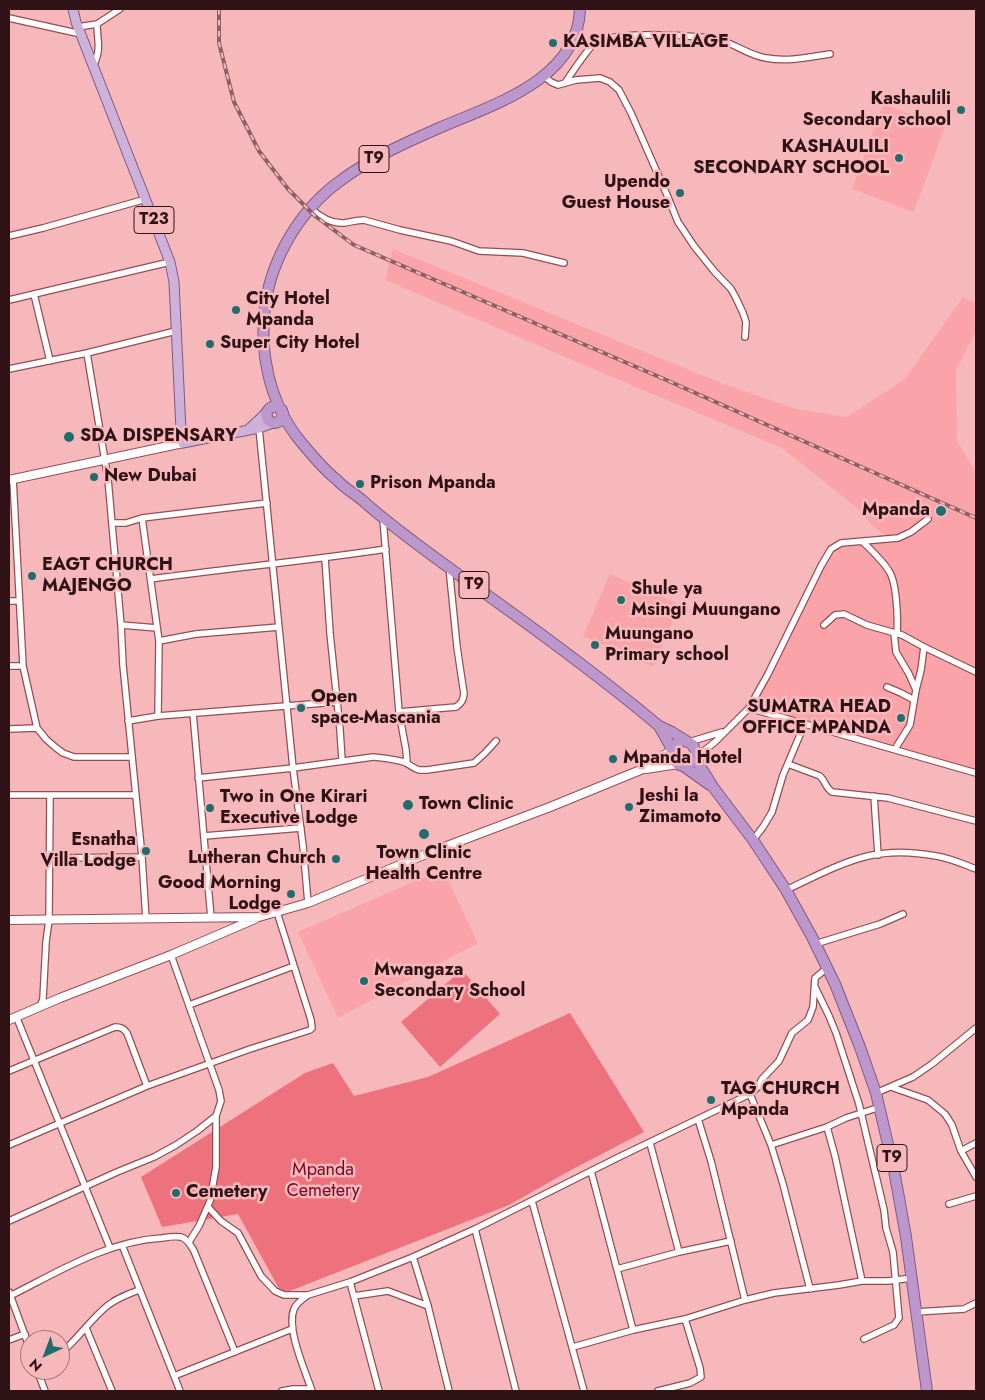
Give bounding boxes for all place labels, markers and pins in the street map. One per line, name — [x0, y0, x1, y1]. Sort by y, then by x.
place label: KASIMBA VILLAGE — [563, 32, 729, 54]
marker: KASIMBA VILLAGE — [547, 37, 559, 49]
place label: Kashaulili Secondary school — [803, 89, 951, 132]
marker: Kashaulili Secondary school — [955, 104, 967, 116]
place label: KASHAULILI SECONDARY SCHOOL — [693, 137, 889, 180]
marker: KASHAULILI SECONDARY SCHOOL — [893, 152, 905, 164]
place label: Upendo Guest House — [562, 172, 670, 214]
marker: Upendo Guest House — [674, 187, 686, 199]
place label: City Hotel Mpanda — [246, 289, 330, 332]
marker: City Hotel Mpanda — [230, 304, 242, 316]
place label: Super City Hotel — [220, 333, 360, 355]
marker: Super City Hotel — [204, 338, 216, 350]
place label: SDA DISPENSARY — [80, 426, 237, 448]
marker: SDA DISPENSARY — [62, 430, 76, 444]
place label: New Dubai — [104, 466, 197, 488]
marker: New Dubai — [88, 471, 100, 483]
place label: Prison Mpanda — [370, 473, 496, 495]
marker: Prison Mpanda — [354, 478, 366, 490]
place label: Mpanda — [862, 500, 930, 522]
marker: Mpanda — [934, 504, 948, 518]
place label: EAGT CHURCH MAJENGO — [42, 555, 173, 598]
marker: EAGT CHURCH MAJENGO — [26, 570, 38, 582]
place label: Shule ya Msingi Muungano — [631, 579, 781, 622]
marker: Shule ya Msingi Muungano — [615, 594, 627, 606]
place label: Muungano Primary school — [605, 624, 729, 666]
marker: Muungano Primary school — [589, 639, 601, 651]
place label: Open space-Mascania — [311, 687, 441, 730]
place label: SUMATRA HEAD OFFICE MPANDA — [742, 697, 891, 740]
marker: Open space-Mascania — [295, 702, 307, 714]
marker: SUMATRA HEAD OFFICE MPANDA — [895, 712, 907, 724]
place label: Mpanda Hotel — [623, 748, 742, 770]
marker: Mpanda Hotel — [607, 753, 619, 765]
place label: Jeshi la Zimamoto — [639, 786, 721, 829]
place label: Two in One Kirari Executive Lodge — [220, 787, 368, 830]
place label: Town Clinic — [419, 794, 514, 816]
marker: Town Clinic — [401, 798, 415, 812]
marker: Jeshi la Zimamoto — [623, 801, 635, 813]
marker: Two in One Kirari Executive Lodge — [204, 802, 216, 814]
marker: Town Clinic Health Centre — [417, 827, 431, 841]
place label: Esnatha Villa Lodge — [40, 830, 136, 872]
place label: Town Clinic Health Centre — [366, 843, 482, 886]
marker: Esnatha Villa Lodge — [140, 845, 152, 857]
place label: Lutheran Church — [188, 848, 326, 870]
marker: Lutheran Church — [330, 853, 342, 865]
place label: Good Morning Lodge — [158, 873, 281, 916]
marker: Good Morning Lodge — [285, 888, 297, 900]
place label: Mwangaza Secondary School — [374, 960, 525, 1002]
marker: Mwangaza Secondary School — [358, 975, 370, 987]
place label: TAG CHURCH Mpanda — [721, 1079, 840, 1122]
marker: TAG CHURCH Mpanda — [705, 1094, 717, 1106]
place label: Cemetery — [186, 1182, 267, 1204]
marker: Cemetery — [170, 1187, 182, 1199]

